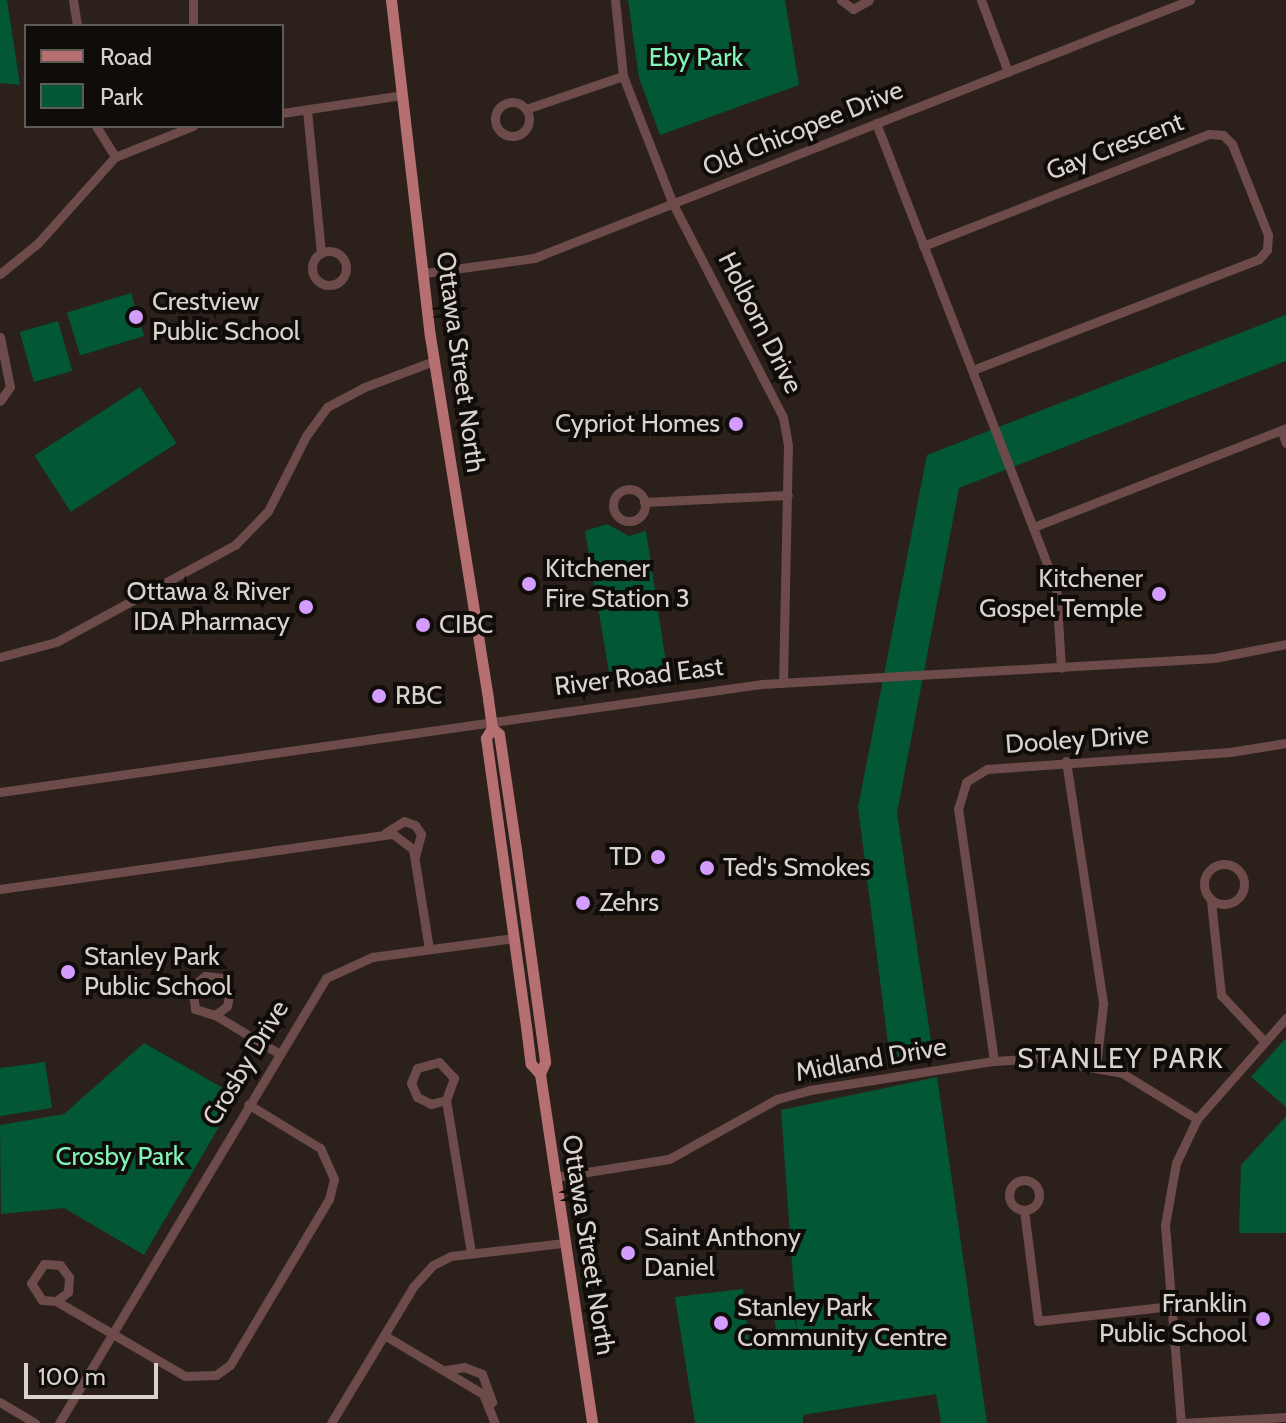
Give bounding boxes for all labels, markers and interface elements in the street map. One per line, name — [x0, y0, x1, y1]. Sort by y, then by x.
legend — [24, 24, 284, 128]
text: Road — [100, 42, 152, 71]
park label: Eby Park — [649, 42, 743, 74]
street label: Old Chicopee Drive — [698, 75, 908, 183]
text: Park — [100, 82, 143, 111]
street label: Gay Crescent — [1042, 107, 1188, 187]
street label: Holborn Drive — [711, 247, 809, 399]
street label: Ottawa Street North — [429, 250, 491, 474]
place label: Crestview Public School — [152, 286, 300, 348]
marker: Crestview Public School — [127, 308, 145, 326]
place label: Cypriot Homes — [555, 408, 720, 440]
marker: Cypriot Homes — [727, 415, 745, 433]
place label: Kitchener Fire Station 3 — [545, 553, 690, 614]
place label: Kitchener Gospel Temple — [979, 563, 1143, 624]
marker: Kitchener Fire Station 3 — [520, 575, 538, 593]
place label: Ottawa & River IDA Pharmacy — [126, 576, 290, 638]
marker: Kitchener Gospel Temple — [1150, 585, 1168, 603]
marker: Ottawa & River IDA Pharmacy — [297, 598, 315, 616]
place label: CIBC — [439, 609, 493, 641]
marker: CIBC — [414, 616, 432, 634]
street label: River Road East — [553, 651, 725, 703]
place label: RBC — [395, 680, 442, 712]
marker: RBC — [370, 687, 388, 705]
street label: Dooley Drive — [1004, 719, 1150, 761]
place label: TD — [609, 841, 642, 873]
marker: TD — [649, 848, 667, 866]
place label: Ted's Smokes — [723, 852, 871, 884]
marker: Ted's Smokes — [698, 859, 716, 877]
place label: Zehrs — [599, 887, 659, 919]
marker: Zehrs — [574, 894, 592, 912]
place label: Stanley Park Public School — [84, 941, 232, 1002]
marker: Stanley Park Public School — [59, 963, 77, 981]
street label: Crosby Drive — [197, 995, 295, 1131]
street label: Midland Drive — [793, 1031, 949, 1089]
district label: STANLEY PARK — [1017, 1041, 1225, 1075]
street label: Ottawa Street North — [555, 1133, 621, 1357]
park label: Crosby Park — [56, 1141, 184, 1173]
place label: Saint Anthony Daniel — [644, 1222, 801, 1284]
marker: Saint Anthony Daniel — [619, 1244, 637, 1262]
place label: Franklin Public School — [1099, 1288, 1247, 1350]
place label: Stanley Park Community Centre — [737, 1292, 947, 1354]
marker: Franklin Public School — [1254, 1310, 1272, 1328]
marker: Stanley Park Community Centre — [712, 1314, 730, 1332]
scale bar — [28, 1347, 162, 1397]
text: 100 m — [38, 1362, 106, 1391]

